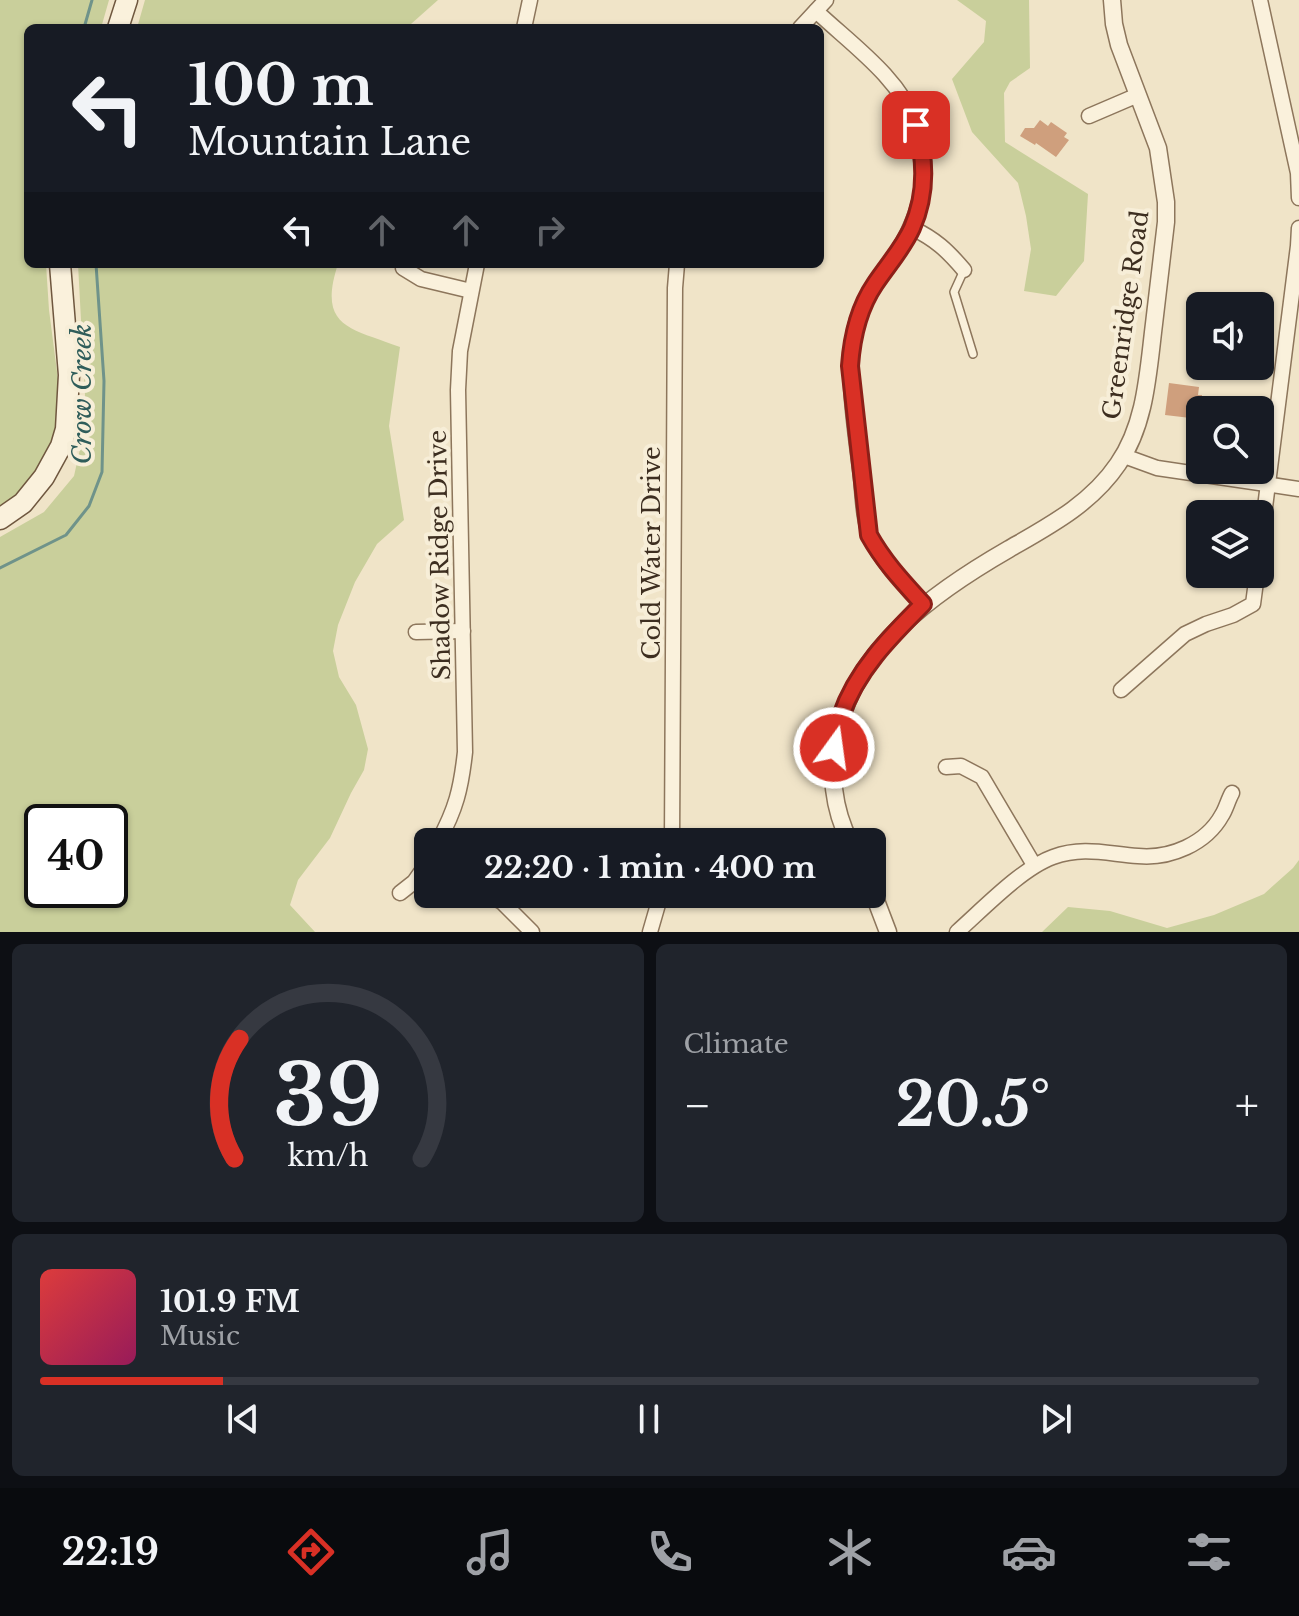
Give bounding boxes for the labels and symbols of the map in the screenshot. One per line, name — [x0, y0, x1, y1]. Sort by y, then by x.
pin — [882, 91, 950, 159]
street label: Greenridge Road — [1096, 209, 1155, 421]
water label: Crow Creek — [66, 324, 98, 464]
street label: Shadow Ridge Drive — [423, 430, 456, 680]
street label: Cold Water Drive — [637, 446, 666, 660]
position arrow — [792, 706, 876, 790]
speed limit sign: 40 — [24, 804, 128, 908]

